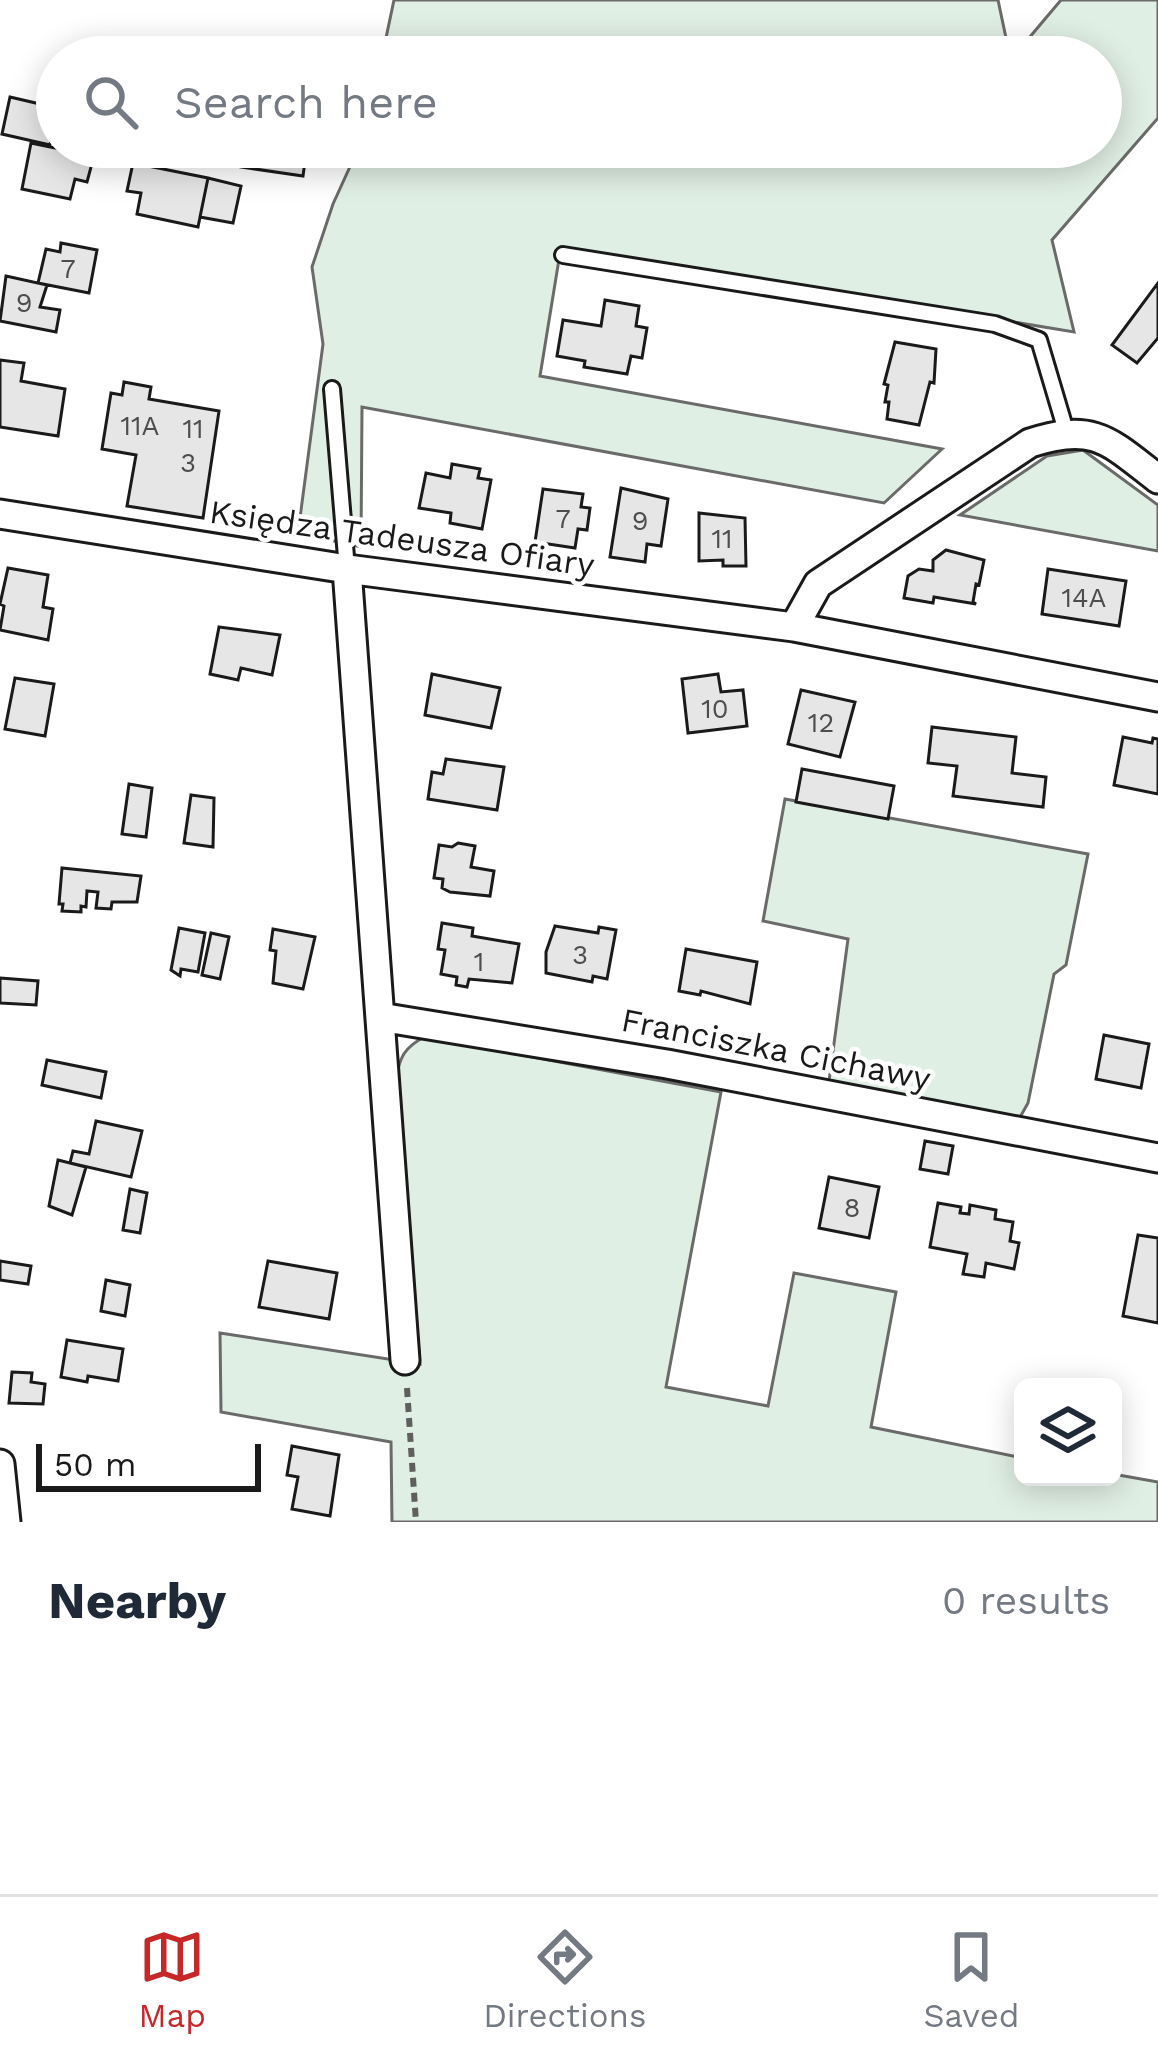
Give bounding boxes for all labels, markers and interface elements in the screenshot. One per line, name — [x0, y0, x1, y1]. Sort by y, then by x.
search box — [36, 36, 1122, 168]
icon: search — [78, 69, 144, 135]
text: Search here — [174, 76, 438, 129]
house number: 7 — [60, 253, 76, 285]
house number: 9 — [16, 287, 32, 319]
house number: 11A — [121, 410, 160, 442]
house number: 11 — [182, 413, 204, 445]
house number: 3 — [180, 447, 196, 479]
street label: Księdza Tadeusza Ofiary — [207, 492, 597, 584]
house number: 7 — [555, 503, 571, 535]
house number: 9 — [632, 505, 648, 537]
house number: 11 — [711, 523, 733, 555]
house number: 14A — [1062, 582, 1107, 614]
house number: 10 — [701, 693, 729, 725]
house number: 12 — [808, 707, 834, 739]
house number: 3 — [572, 939, 588, 971]
house number: 1 — [474, 946, 484, 978]
street label: Franciszka Cichawy — [618, 1000, 934, 1098]
house number: 8 — [844, 1192, 860, 1224]
map controls — [1014, 1378, 1122, 1486]
button: layers — [1014, 1378, 1122, 1486]
scale bar — [36, 1438, 261, 1491]
text: 50 m — [54, 1445, 136, 1484]
text: Nearby — [48, 1571, 226, 1630]
text: 0 results — [942, 1578, 1110, 1623]
tab: Map — [139, 1924, 206, 2035]
tab: Directions — [483, 1924, 646, 2035]
tab: Saved — [924, 1924, 1019, 2035]

